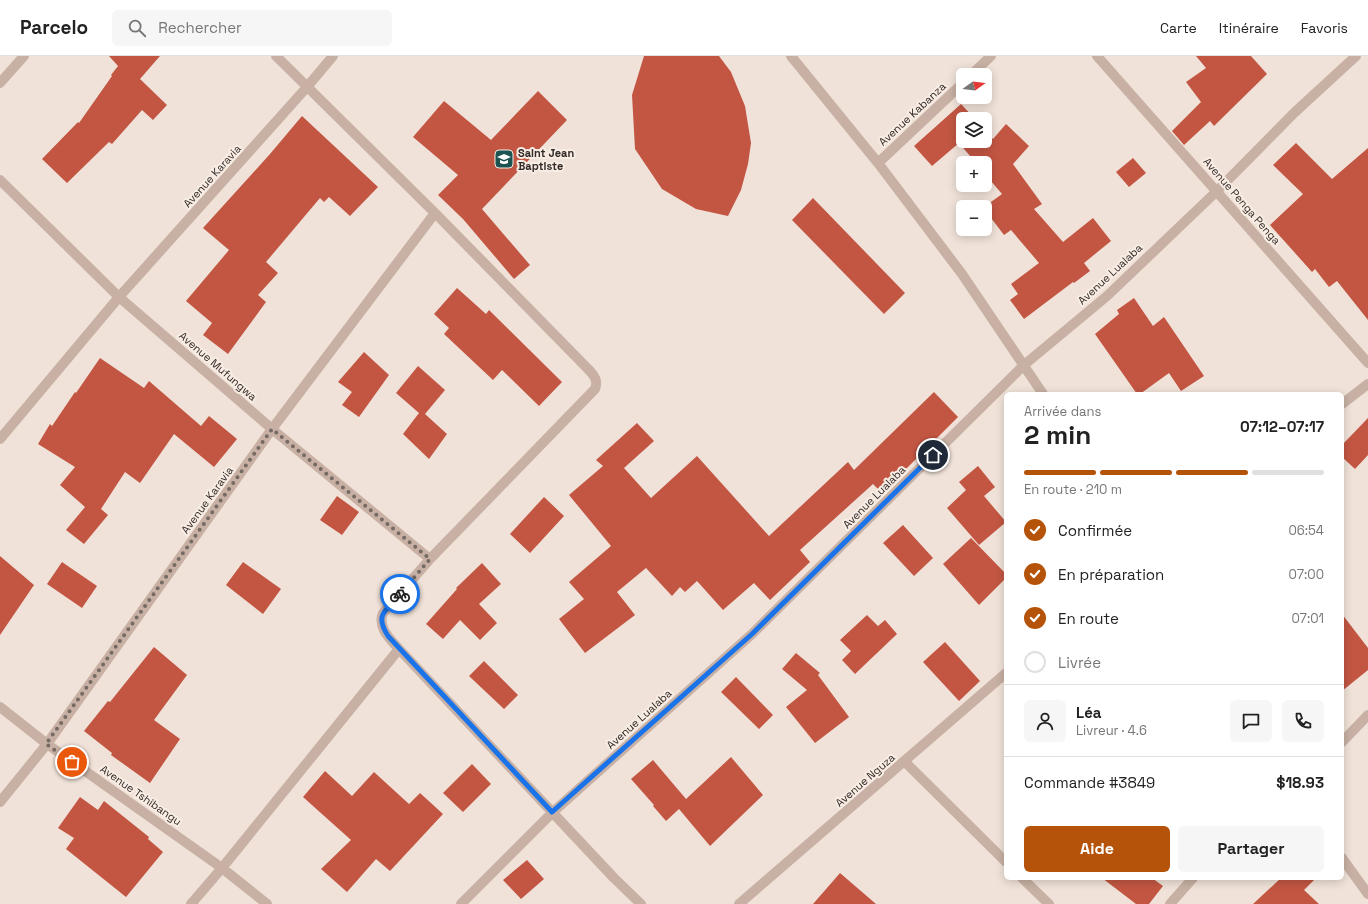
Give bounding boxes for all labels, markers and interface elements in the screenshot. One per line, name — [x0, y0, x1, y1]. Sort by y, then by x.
search box — [112, 10, 392, 46]
text: Parcelo — [20, 15, 88, 40]
icon: search — [126, 17, 148, 39]
text: Rechercher — [158, 18, 242, 37]
text: Carte — [1160, 19, 1197, 37]
text: Itinéraire — [1219, 19, 1279, 37]
text: Favoris — [1301, 19, 1348, 37]
north arrow — [956, 68, 992, 104]
map controls — [956, 68, 992, 236]
street label: Avenue Kabanza — [875, 79, 949, 149]
button: layers — [956, 112, 992, 148]
street label: Avenue Karavia — [180, 141, 244, 210]
place label: Saint Jean Baptiste — [518, 146, 574, 173]
school or university icon: Saint Jean Baptiste — [493, 148, 515, 170]
street label: Avenue Penga Penga — [1200, 155, 1284, 248]
button: + — [956, 156, 992, 192]
button: − — [956, 200, 992, 236]
street label: Avenue Lualaba — [1075, 240, 1146, 307]
street label: Avenue Mufungwa — [176, 328, 260, 404]
text: Arrivée dans — [1024, 403, 1101, 420]
text: 07:12–07:17 — [1240, 417, 1324, 436]
text: 2 min — [1024, 418, 1091, 452]
pin — [916, 438, 950, 472]
icon: home — [922, 444, 944, 466]
street label: Avenue Lualaba — [840, 462, 909, 531]
street label: Avenue Karavia — [178, 463, 236, 536]
text: En route · 210 m — [1024, 481, 1122, 498]
icon: check — [1024, 519, 1046, 541]
text: Confirmée — [1058, 521, 1132, 540]
text: 06:54 — [1289, 522, 1324, 539]
icon: check — [1024, 563, 1046, 585]
text: En préparation — [1058, 565, 1164, 584]
text: 07:00 — [1289, 566, 1324, 583]
courier — [380, 574, 420, 614]
icon: bike — [389, 583, 411, 605]
icon: check — [1024, 607, 1046, 629]
text: En route — [1058, 609, 1119, 628]
text: 07:01 — [1292, 610, 1324, 627]
text: Livrée — [1058, 653, 1101, 672]
street label: Avenue Lualaba — [603, 686, 675, 752]
button: person — [1024, 700, 1066, 742]
button: chat — [1230, 700, 1272, 742]
button: phone — [1282, 700, 1324, 742]
text: Léa — [1076, 703, 1101, 722]
text: Livreur · 4.6 — [1076, 722, 1147, 739]
pin — [55, 745, 89, 779]
street label: Avenue Nguza — [832, 750, 898, 810]
icon: bag — [61, 751, 83, 773]
street label: Avenue Tshibangu — [98, 762, 184, 828]
text: Commande #3849 — [1024, 773, 1155, 792]
text: $18.93 — [1276, 773, 1324, 792]
button: Aide — [1024, 826, 1170, 872]
button: Partager — [1178, 826, 1324, 872]

